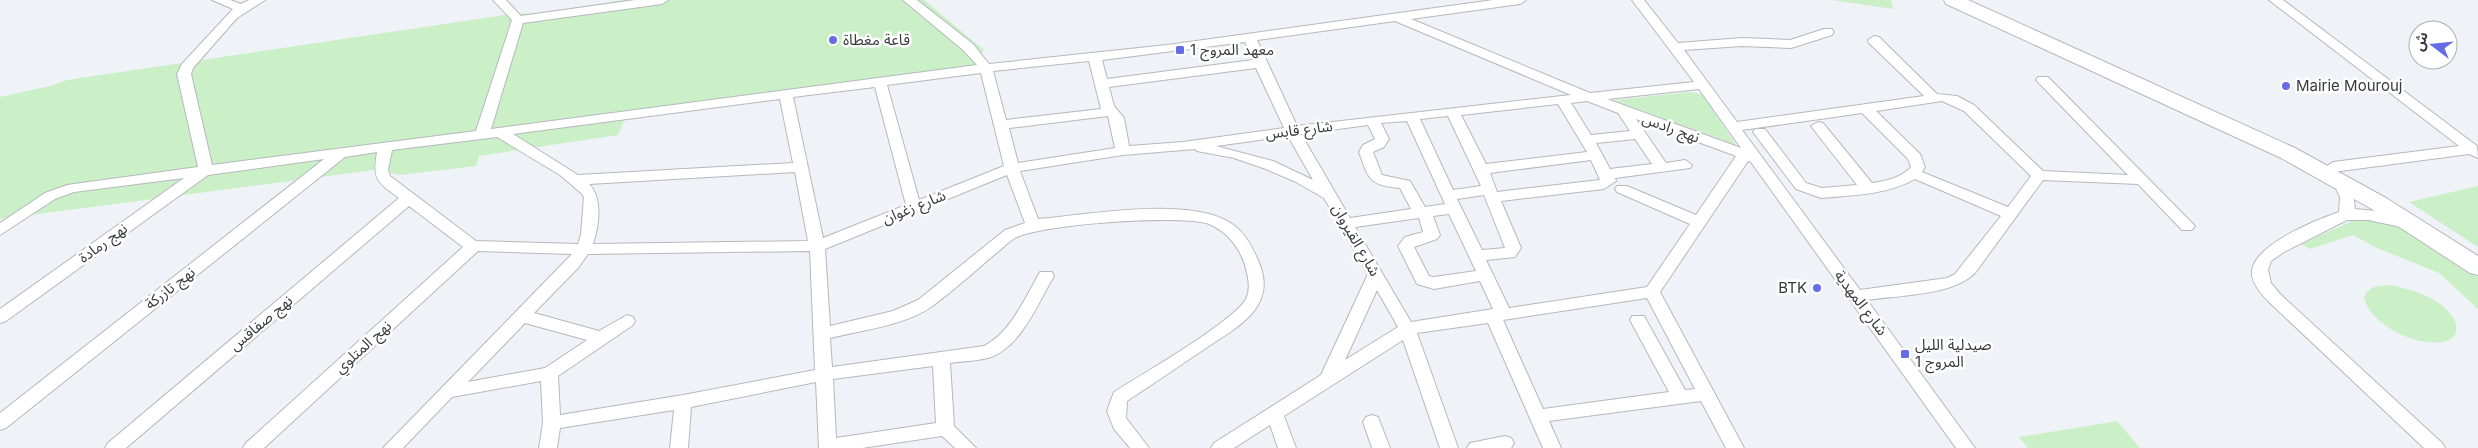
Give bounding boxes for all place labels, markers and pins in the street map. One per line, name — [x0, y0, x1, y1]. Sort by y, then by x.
place label: قاعة مغطاة — [843, 30, 910, 49]
marker: قاعة مغطاة — [827, 34, 839, 46]
place label: معهد المروج 1 — [1190, 40, 1274, 62]
marker: معهد المروج 1 — [1174, 44, 1186, 56]
place label: Mairie Mourouj — [2296, 76, 2402, 95]
marker: Mairie Mourouj — [2280, 80, 2292, 92]
place label: BTK — [1778, 278, 1807, 297]
marker: BTK — [1811, 282, 1823, 294]
place label: صيدلية الليل المروج 1 — [1915, 335, 1992, 374]
marker: صيدلية الليل المروج 1 — [1899, 348, 1911, 360]

